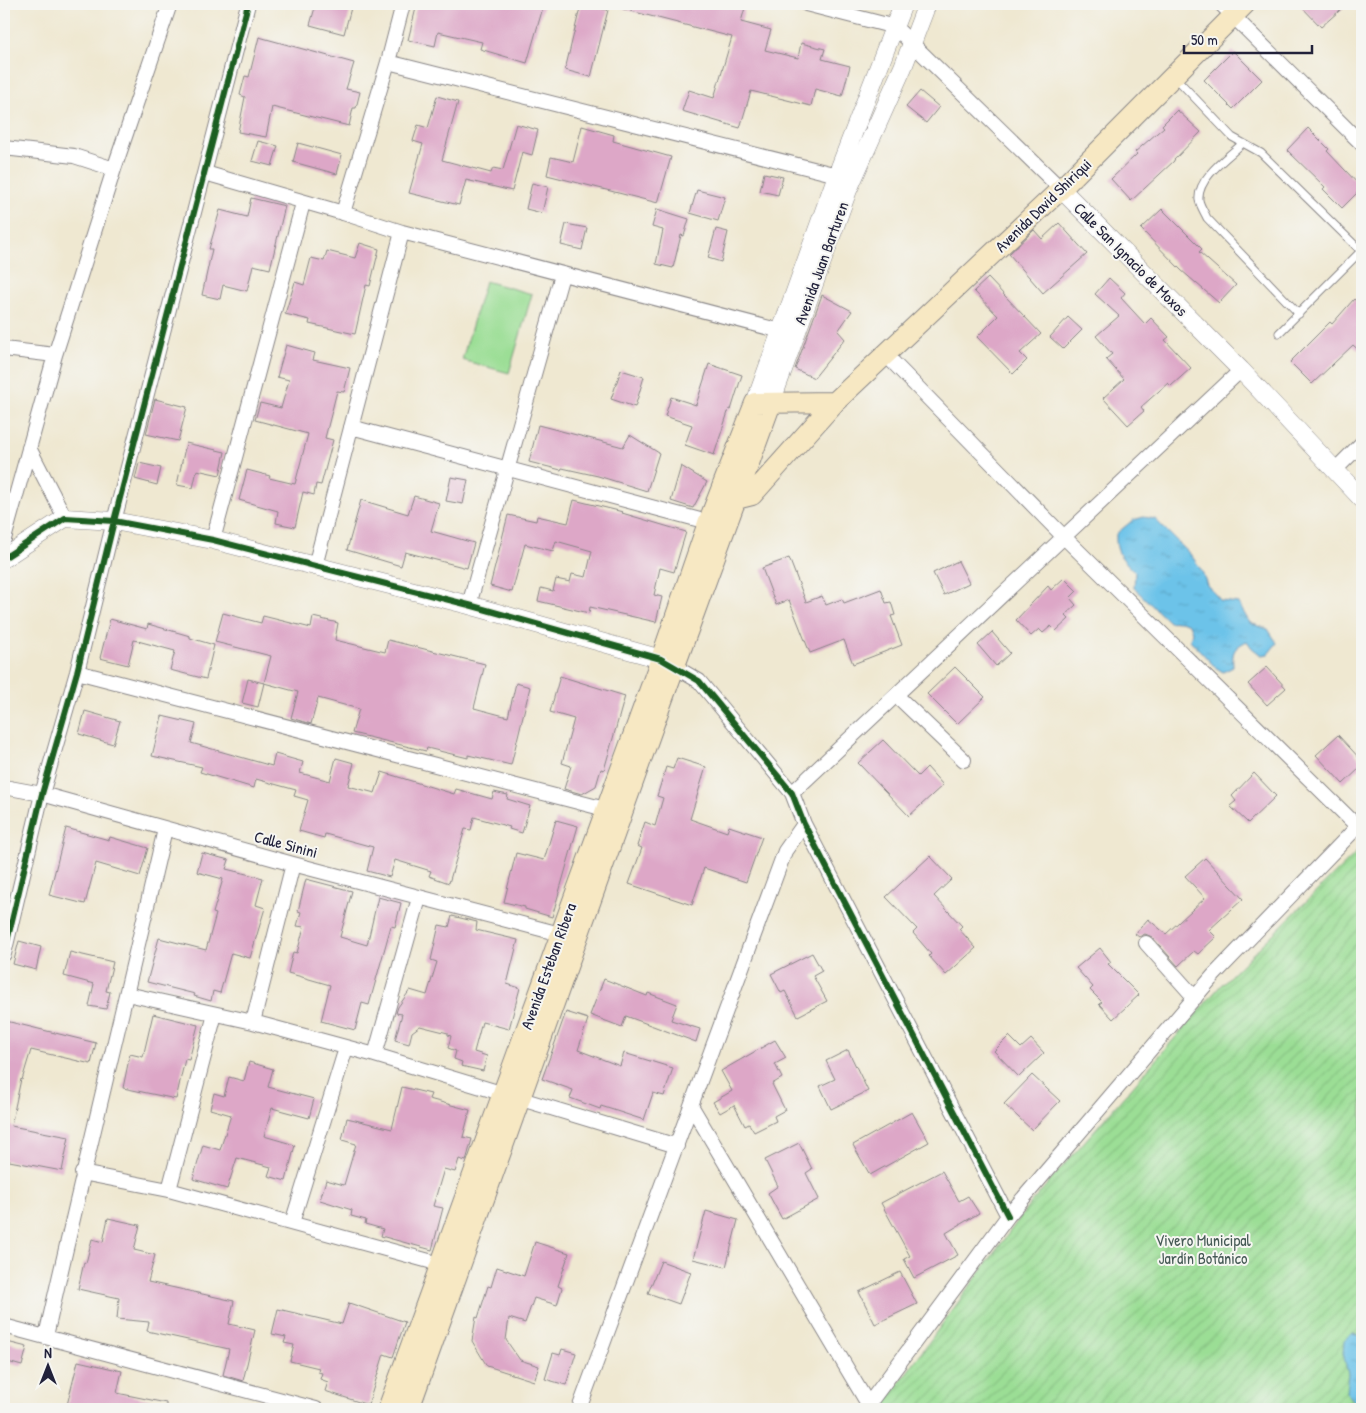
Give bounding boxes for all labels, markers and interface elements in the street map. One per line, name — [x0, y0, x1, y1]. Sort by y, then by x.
scale bar — [1184, 22, 1311, 54]
text: 50 m — [1191, 29, 1218, 50]
street label: Avenida David Shiriqui — [990, 153, 1096, 257]
street label: Calle San Ignacio de Moxos — [1069, 197, 1193, 321]
street label: Avenida Juan Barturen — [789, 198, 853, 328]
street label: Calle Sinini — [252, 825, 320, 863]
street label: Avenida Esteban Ribera — [515, 900, 581, 1032]
park label: Vivero Municipal Jardín Botánico — [1155, 1229, 1252, 1269]
north arrow — [22, 1340, 72, 1390]
text: N — [44, 1343, 52, 1362]

